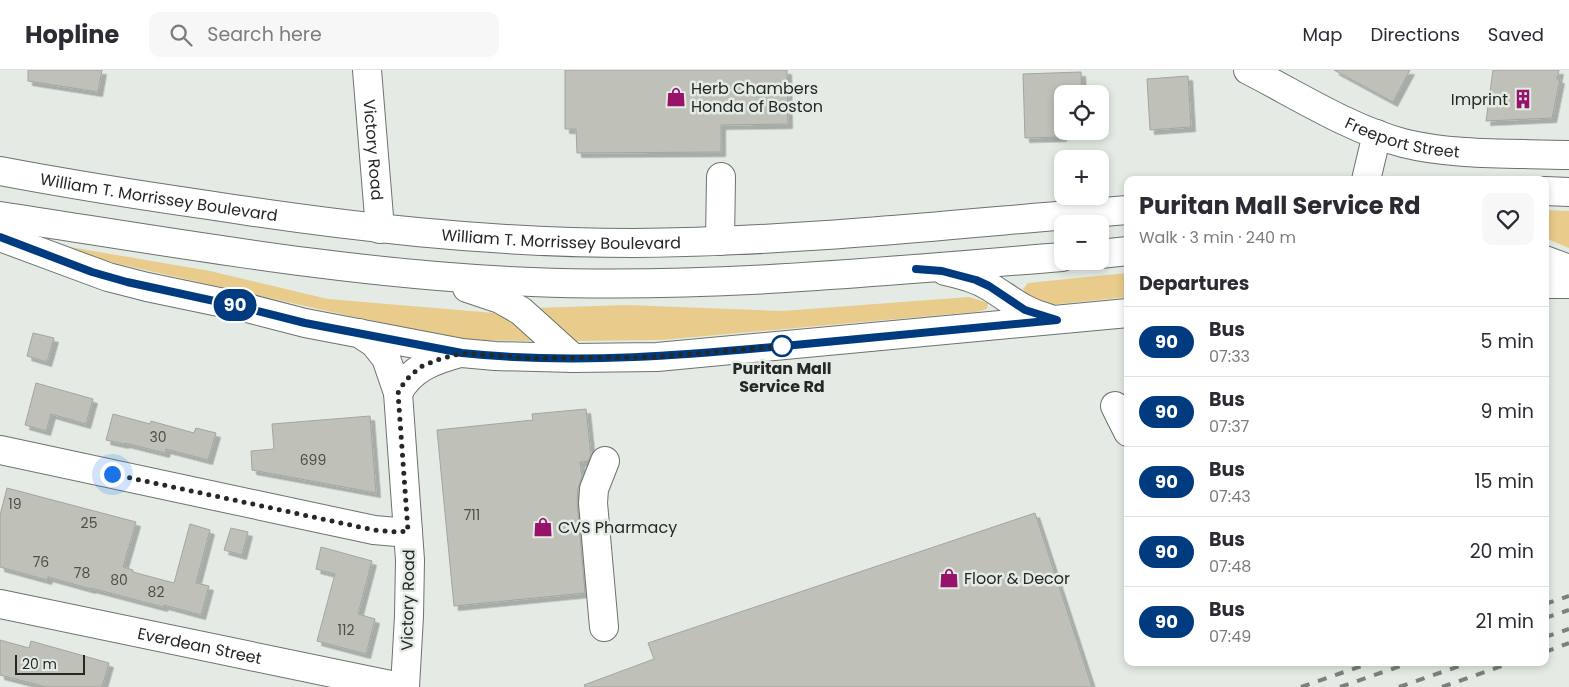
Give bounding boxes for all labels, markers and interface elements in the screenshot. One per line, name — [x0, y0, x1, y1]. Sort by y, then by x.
search box — [149, 12, 499, 57]
text: Hopline — [25, 18, 119, 51]
icon: search — [167, 21, 195, 49]
text: Search here — [207, 21, 322, 48]
text: Map — [1303, 22, 1342, 47]
text: Directions — [1370, 22, 1460, 47]
text: Saved — [1488, 22, 1544, 47]
place label: Herb Chambers Honda of Boston — [691, 77, 823, 118]
map controls — [1054, 85, 1109, 270]
button: locate — [1054, 85, 1109, 140]
shop icon: Herb Chambers Honda of Boston — [665, 86, 687, 108]
place label: Imprint — [1451, 88, 1508, 111]
building icon: Imprint — [1512, 88, 1534, 110]
street label: Victory Road — [358, 98, 389, 201]
street label: Freeport Street — [1342, 111, 1461, 163]
button: + — [1054, 150, 1109, 205]
street label: William T. Morrissey Boulevard — [38, 167, 279, 227]
text: Puritan Mall Service Rd — [1139, 189, 1421, 222]
button: heart — [1482, 193, 1534, 245]
button: − — [1054, 215, 1109, 270]
street label: William T. Morrissey Boulevard — [440, 223, 681, 255]
text: Walk · 3 min · 240 m — [1139, 226, 1296, 249]
text: Departures — [1139, 270, 1249, 297]
line badge: 90 — [212, 289, 258, 321]
text: 90 — [224, 292, 246, 317]
text: Bus — [1209, 316, 1245, 343]
text: 5 min — [1481, 328, 1534, 355]
text: 90 — [1155, 329, 1178, 354]
marker: Puritan Mall Service Rd — [771, 335, 793, 357]
text: 07:33 — [1209, 345, 1250, 368]
place label: Puritan Mall Service Rd — [733, 357, 831, 398]
text: Bus — [1209, 386, 1245, 413]
text: 9 min — [1481, 398, 1534, 425]
text: 90 — [1155, 399, 1178, 424]
text: 07:37 — [1209, 415, 1249, 438]
house number: 30 — [149, 427, 167, 447]
house number: 699 — [300, 450, 326, 470]
text: Bus — [1209, 456, 1245, 483]
your location — [100, 462, 125, 487]
text: 15 min — [1475, 468, 1534, 495]
text: 90 — [1155, 469, 1178, 494]
text: 07:43 — [1209, 485, 1251, 508]
house number: 19 — [8, 494, 22, 514]
house number: 711 — [464, 505, 480, 525]
house number: 25 — [81, 513, 97, 533]
shop icon: CVS Pharmacy — [532, 516, 554, 538]
place label: CVS Pharmacy — [558, 516, 677, 539]
text: Bus — [1209, 526, 1245, 553]
text: 20 min — [1470, 538, 1534, 565]
text: 90 — [1155, 539, 1178, 564]
street label: Victory Road — [396, 549, 420, 651]
house number: 76 — [33, 552, 49, 572]
text: 07:48 — [1209, 555, 1251, 578]
house number: 78 — [74, 563, 90, 583]
shop icon: Floor & Decor — [938, 567, 960, 589]
place label: Floor & Decor — [964, 567, 1070, 590]
house number: 80 — [110, 570, 128, 590]
house number: 82 — [148, 582, 164, 602]
text: Bus — [1209, 596, 1245, 623]
text: 21 min — [1476, 608, 1534, 635]
text: 90 — [1155, 609, 1178, 634]
house number: 112 — [337, 620, 355, 640]
street label: Everdean Street — [136, 621, 264, 670]
text: 07:49 — [1209, 625, 1251, 648]
scale bar — [15, 652, 85, 675]
text: 20 m — [22, 654, 57, 674]

